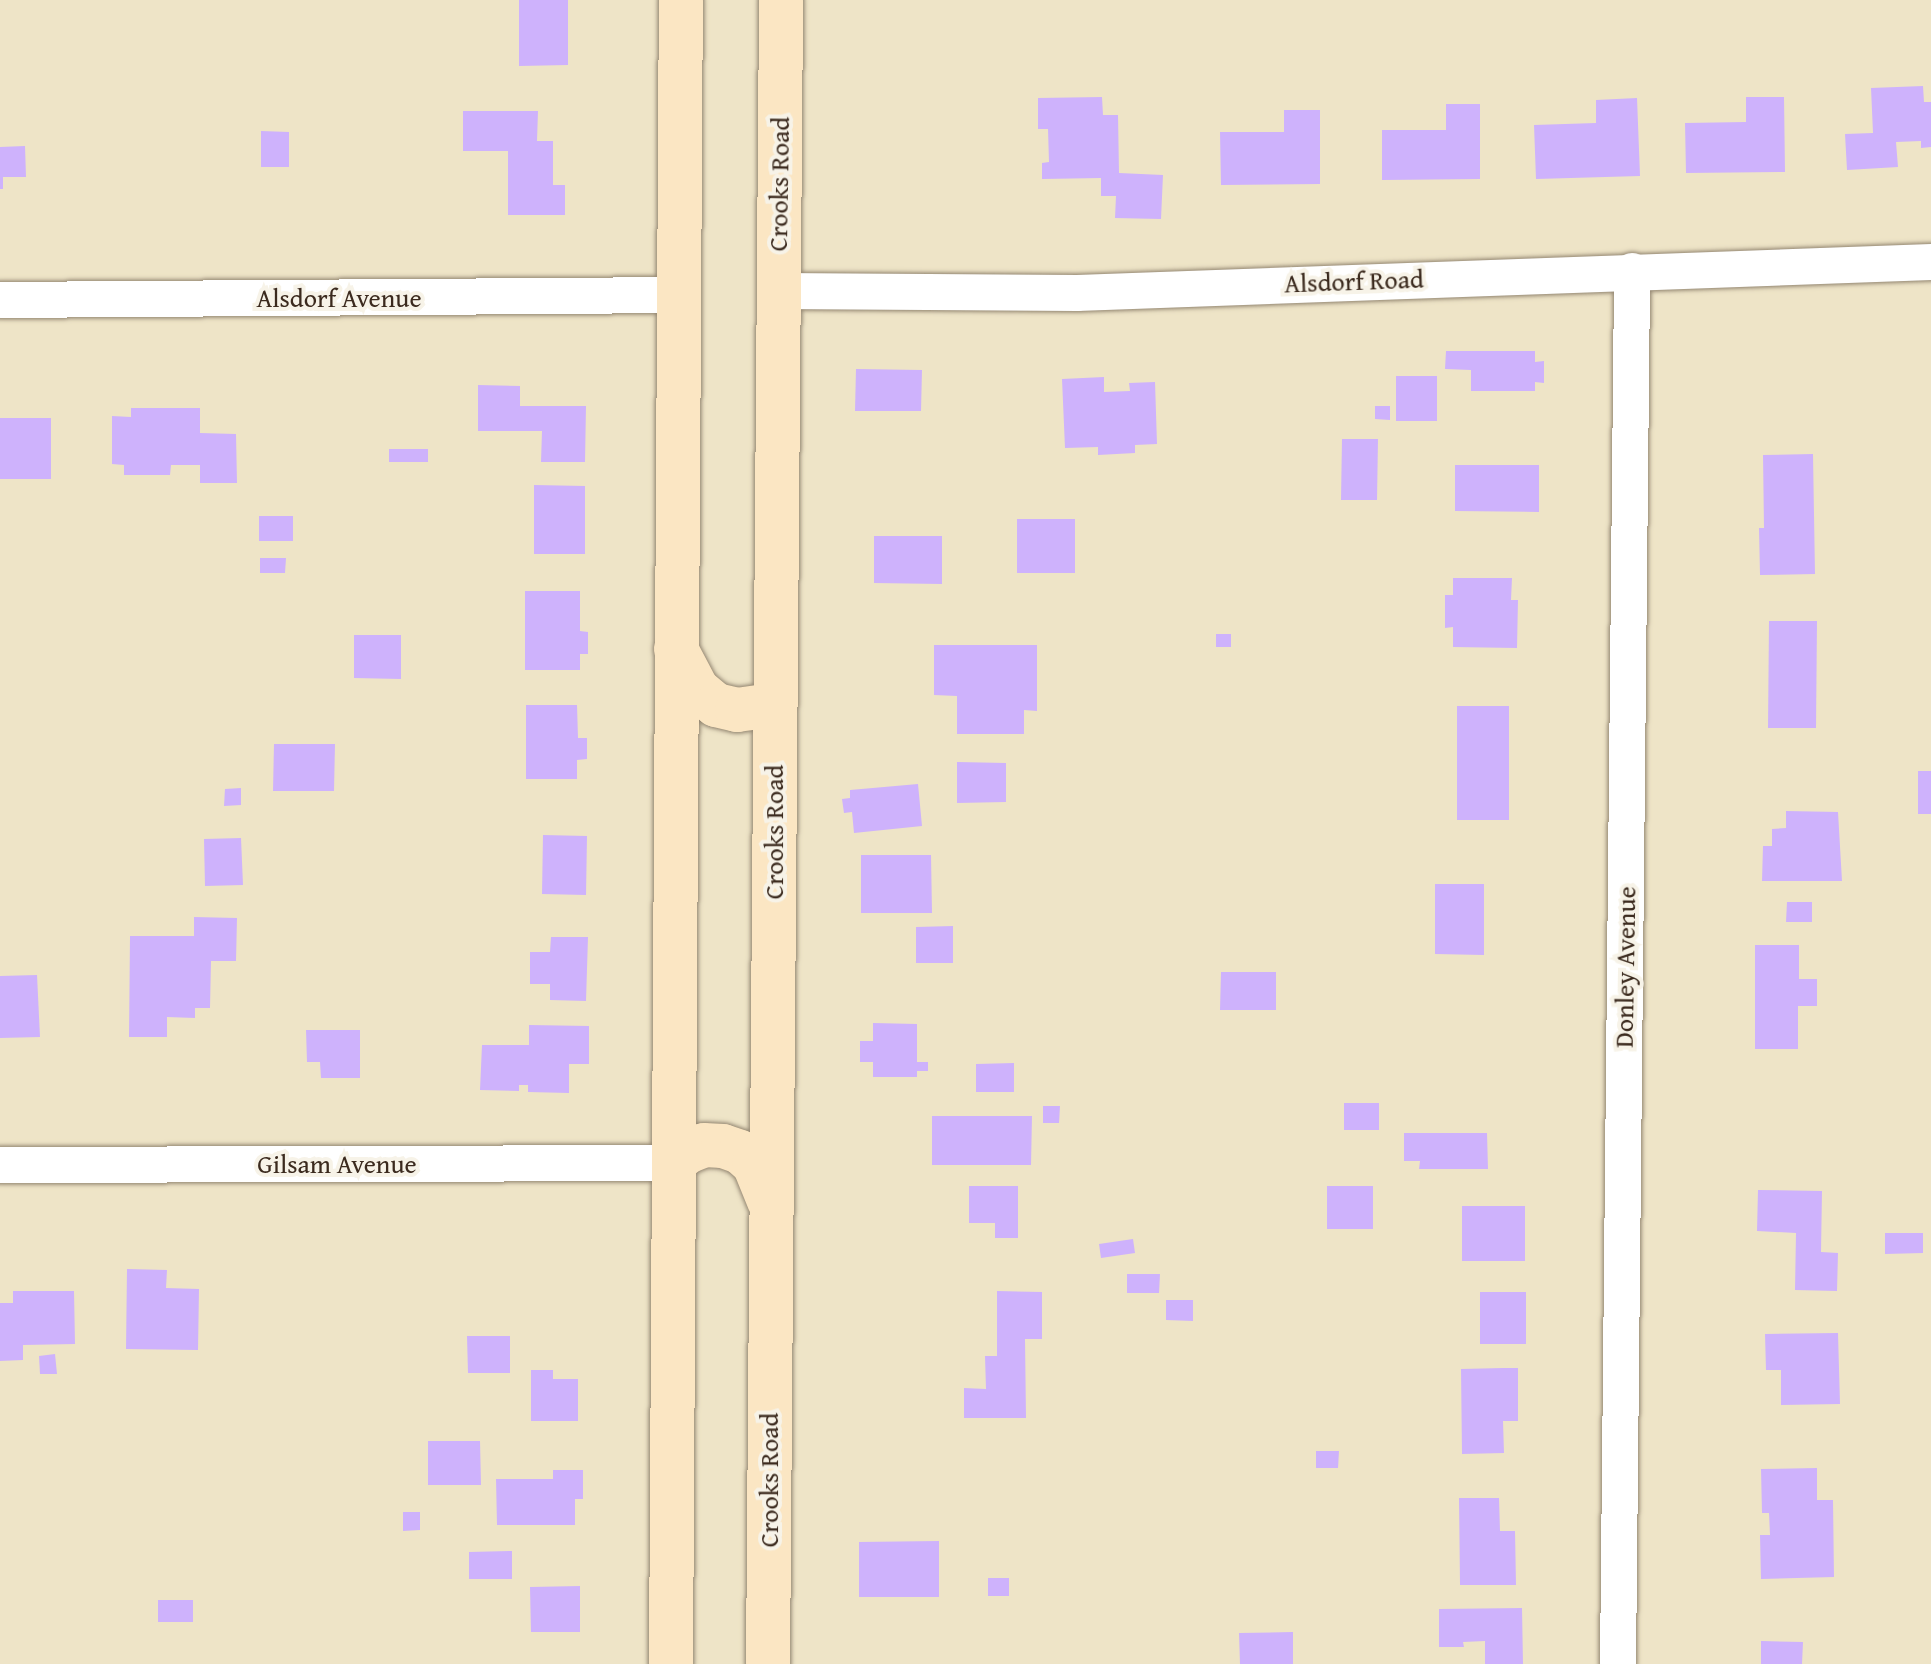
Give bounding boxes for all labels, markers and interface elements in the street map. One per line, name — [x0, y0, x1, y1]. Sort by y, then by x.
street label: Crooks Road — [762, 116, 796, 252]
street label: Alsdorf Road — [1284, 263, 1424, 299]
street label: Alsdorf Avenue — [256, 282, 422, 314]
street label: Crooks Road — [758, 765, 790, 899]
street label: Donley Avenue — [1608, 886, 1642, 1048]
street label: Gilsam Avenue — [257, 1148, 417, 1180]
street label: Crooks Road — [753, 1413, 785, 1547]

